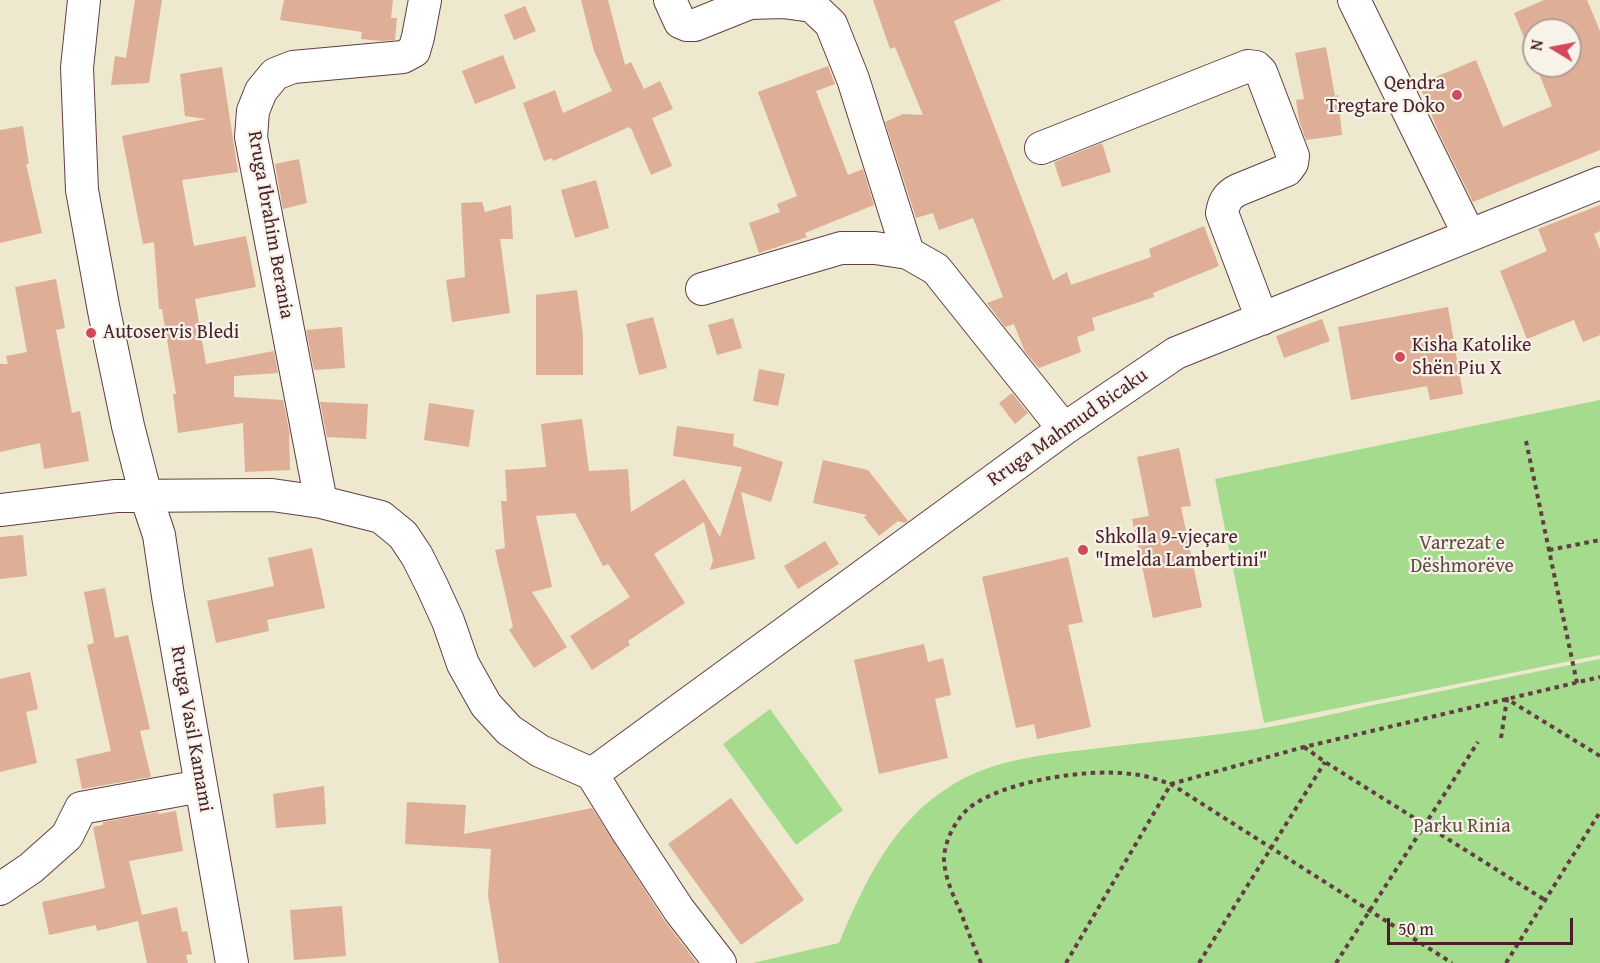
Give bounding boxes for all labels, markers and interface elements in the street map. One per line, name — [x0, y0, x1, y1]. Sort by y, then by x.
north arrow — [1522, 18, 1582, 78]
text: N — [1523, 38, 1549, 53]
place label: Qendra Tregtare Doko — [1326, 72, 1445, 119]
marker: Qendra Tregtare Doko — [1450, 88, 1464, 102]
street label: Rruga Ibrahim Berania — [242, 129, 298, 321]
place label: Autoservis Bledi — [103, 321, 239, 345]
marker: Autoservis Bledi — [84, 326, 98, 340]
place label: Kisha Katolike Shën Piu X — [1412, 334, 1531, 381]
marker: Kisha Katolike Shën Piu X — [1393, 350, 1407, 364]
street label: Rruga Mahmud Bicaku — [983, 364, 1153, 492]
place label: Shkolla 9-vjeçare "Imelda Lambertini" — [1095, 526, 1268, 573]
park label: Varrezat e Dëshmorëve — [1410, 532, 1514, 579]
marker: Shkolla 9-vjeçare "Imelda Lambertini" — [1076, 543, 1090, 557]
street label: Rruga Vasil Kamami — [165, 644, 217, 814]
park label: Parku Rinia — [1413, 815, 1511, 839]
scale bar — [1390, 906, 1576, 944]
text: 50 m — [1398, 915, 1434, 942]

